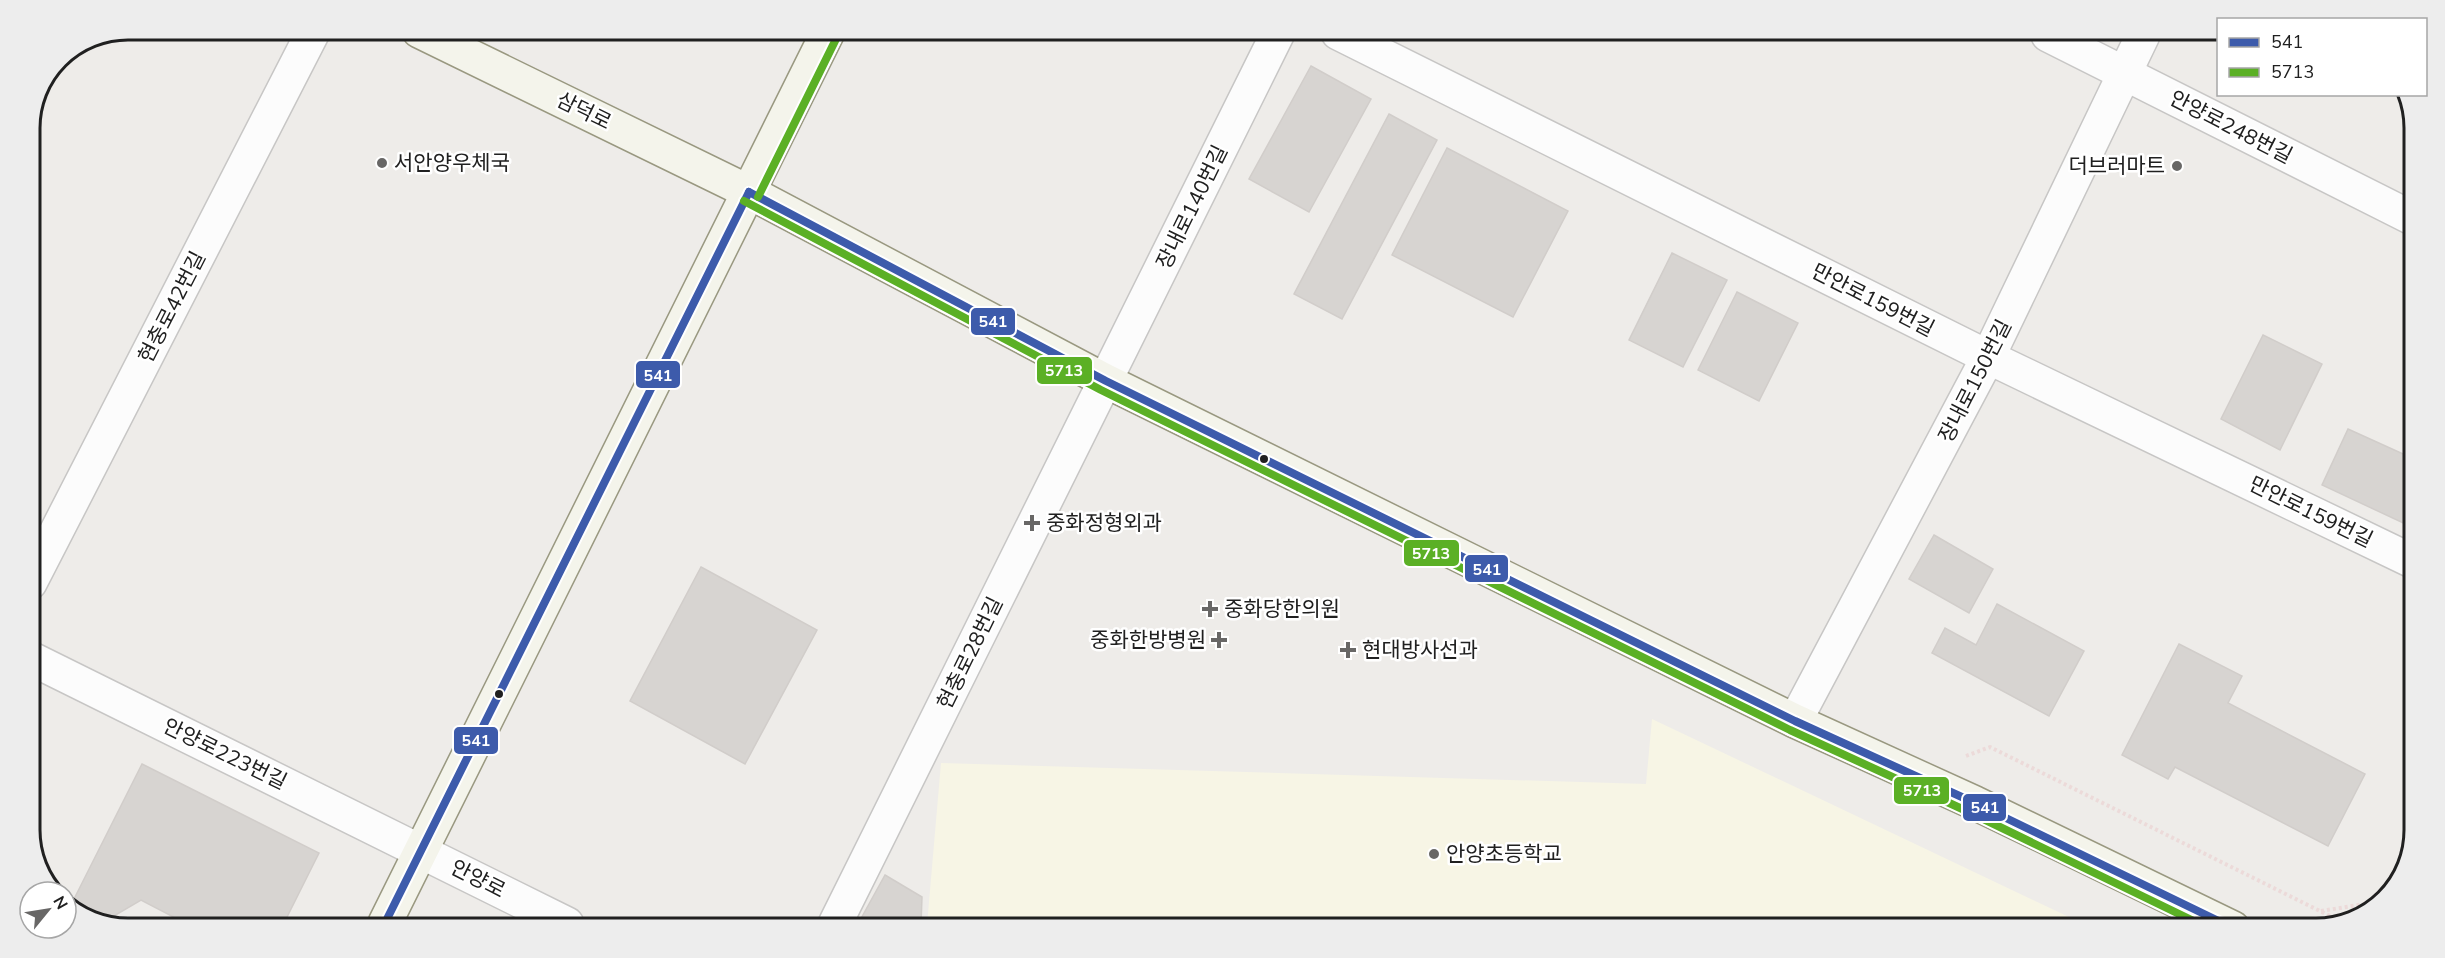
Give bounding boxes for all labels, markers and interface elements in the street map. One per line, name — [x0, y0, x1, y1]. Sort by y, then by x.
legend — [2217, 18, 2427, 96]
text: 541 — [2271, 30, 2303, 54]
text: 5713 — [2271, 60, 2314, 84]
street label: 안양로248번길 — [2165, 84, 2297, 170]
street label: 삼덕로 — [552, 86, 616, 136]
street label: 장내로140번길 — [1150, 140, 1234, 274]
place label: 서안양우체국 — [394, 149, 510, 177]
place label: 더브러마트 — [2068, 152, 2165, 180]
marker: 서안양우체국 — [375, 156, 389, 170]
marker: 더브러마트 — [2170, 159, 2184, 173]
street label: 현충로42번길 — [132, 246, 212, 368]
street label: 만안로159번길 — [1807, 257, 1939, 343]
line badge: 541 — [970, 307, 1016, 336]
text: 541 — [979, 311, 1007, 333]
street label: 장내로150번길 — [1932, 315, 2018, 447]
line badge: 5713 — [1036, 356, 1093, 385]
line badge: 541 — [635, 360, 681, 389]
text: 5713 — [1045, 360, 1083, 382]
text: 541 — [644, 365, 672, 387]
unlabelled marker — [1258, 453, 1270, 465]
street label: 만안로159번길 — [2244, 470, 2378, 554]
place label: 중화정형외과 — [1046, 509, 1162, 537]
marker: 중화정형외과 — [1023, 514, 1041, 532]
line badge: 5713 — [1403, 539, 1460, 567]
text: 5713 — [1412, 543, 1450, 565]
line badge: 541 — [1464, 554, 1509, 583]
text: 541 — [1473, 559, 1501, 581]
street label: 현충로28번길 — [931, 592, 1009, 714]
place label: 중화당한의원 — [1224, 595, 1340, 623]
marker: 중화당한의원 — [1201, 600, 1219, 618]
place label: 중화한방병원 — [1090, 626, 1206, 654]
marker: 중화한방병원 — [1210, 631, 1228, 649]
place label: 현대방사선과 — [1362, 636, 1478, 664]
marker: 현대방사선과 — [1339, 641, 1357, 659]
unlabelled marker — [493, 688, 505, 700]
street label: 안양로223번길 — [158, 712, 292, 796]
line badge: 541 — [453, 726, 499, 755]
text: 541 — [462, 730, 490, 752]
line badge: 5713 — [1893, 776, 1950, 805]
text: 5713 — [1903, 780, 1941, 802]
line badge: 541 — [1962, 793, 2007, 822]
text: 541 — [1971, 797, 1999, 819]
place label: 안양초등학교 — [1446, 840, 1562, 868]
marker: 안양초등학교 — [1427, 847, 1441, 861]
street label: 안양로 — [446, 853, 510, 905]
north arrow — [18, 880, 78, 940]
text: N — [48, 892, 73, 914]

